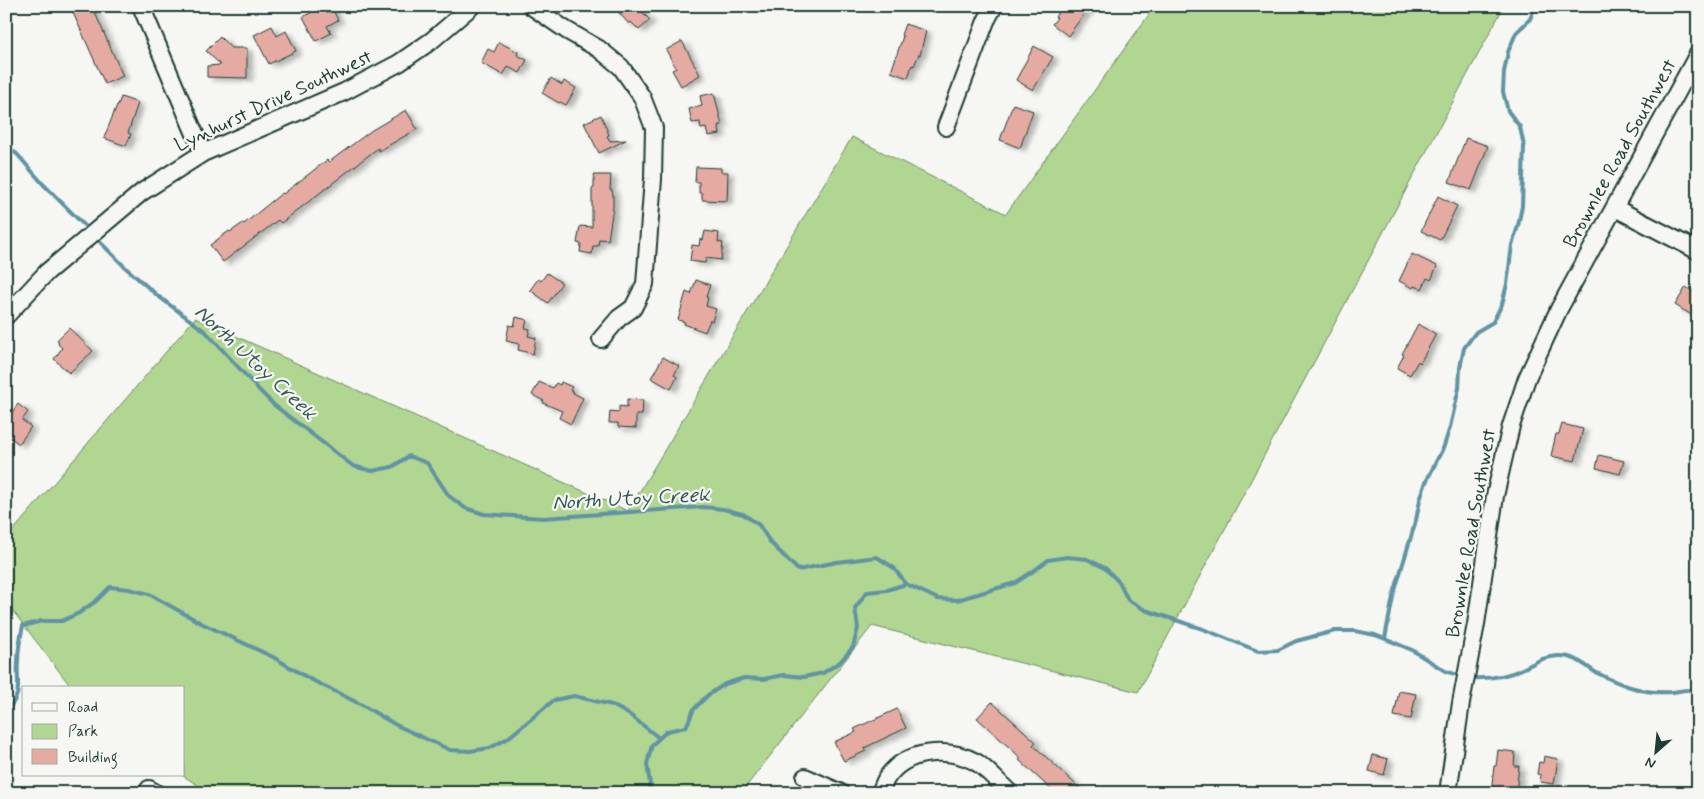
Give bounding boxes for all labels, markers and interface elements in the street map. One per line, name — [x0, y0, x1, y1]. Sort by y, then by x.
street label: Lynhurst Drive Southwest — [171, 44, 377, 159]
street label: Brownlee Road Southwest — [1557, 54, 1684, 253]
water label: North Utoy Creek — [188, 299, 323, 428]
street label: Brownlee Road Southwest — [1440, 426, 1503, 640]
water label: North Utoy Creek — [552, 481, 712, 517]
legend — [22, 686, 185, 776]
text: Road — [68, 698, 98, 718]
text: Park — [68, 722, 98, 742]
north arrow — [1632, 726, 1682, 776]
text: Building — [68, 748, 118, 769]
text: N — [1642, 753, 1659, 773]

